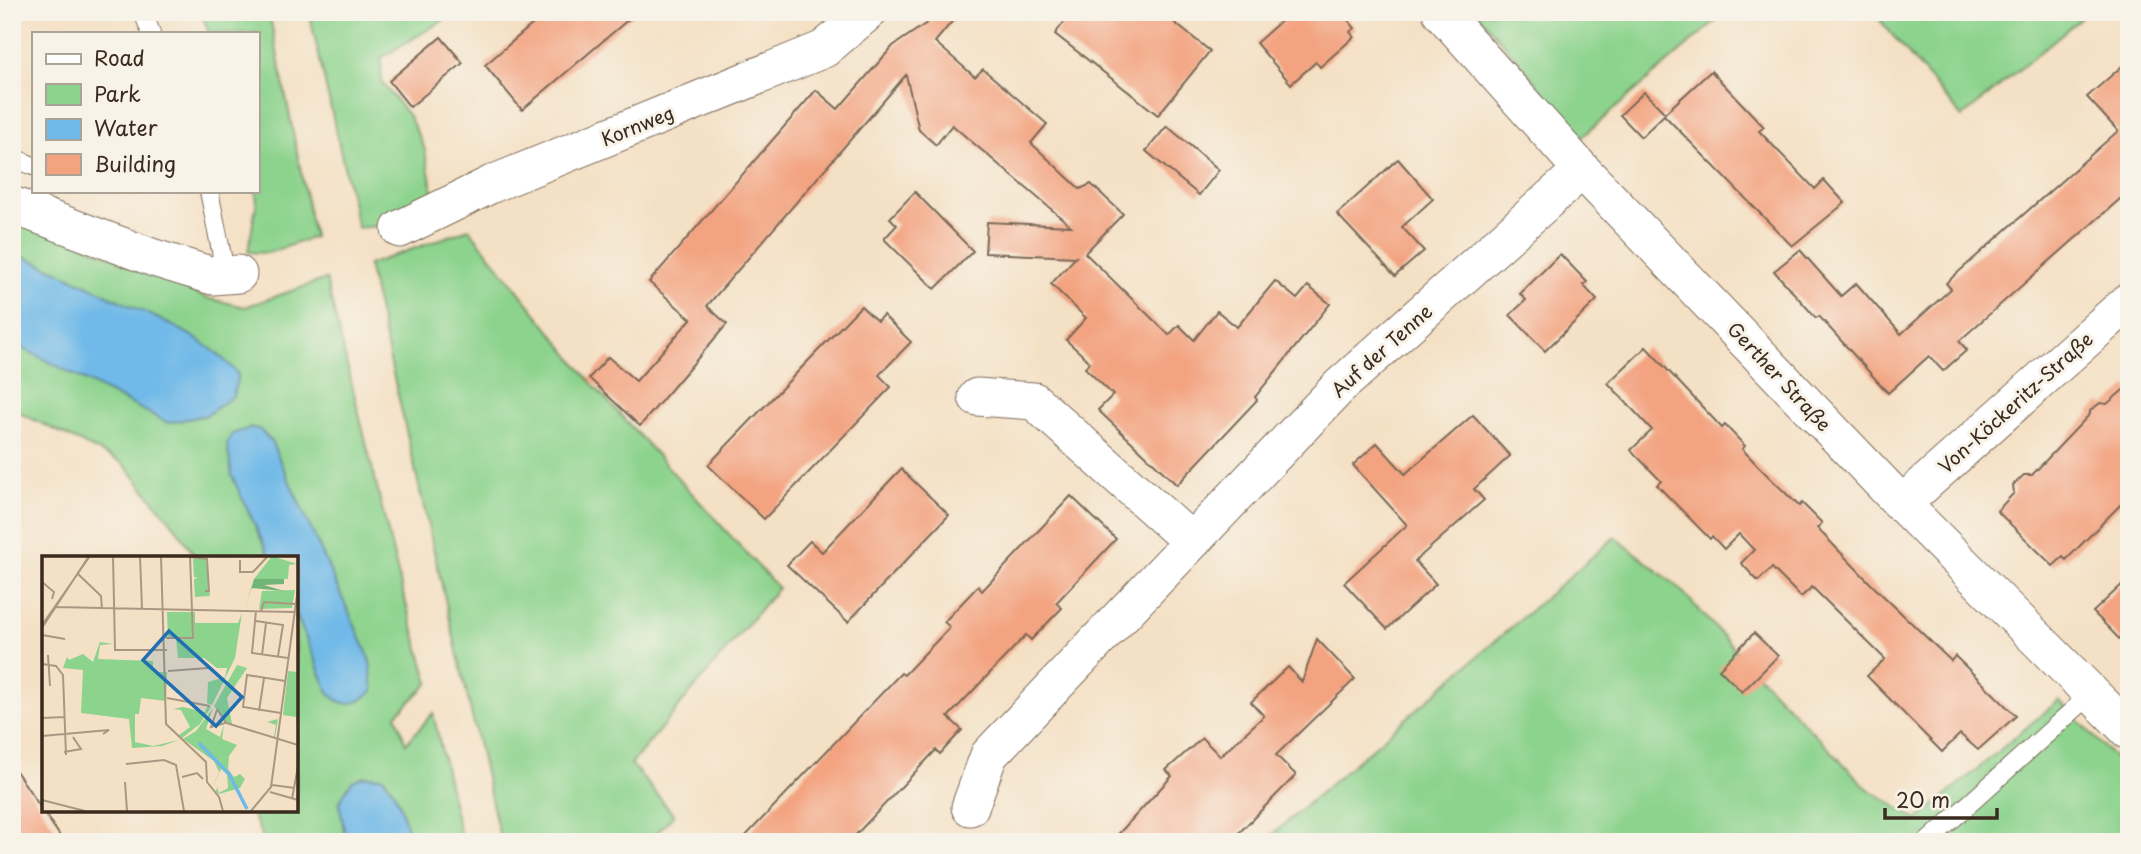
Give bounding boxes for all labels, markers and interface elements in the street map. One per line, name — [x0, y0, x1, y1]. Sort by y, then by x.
legend — [32, 32, 259, 192]
text: Road — [94, 41, 145, 73]
text: Park — [94, 77, 141, 109]
street label: Kornweg — [596, 98, 678, 152]
text: Water — [94, 111, 158, 143]
text: Building — [94, 147, 176, 179]
street label: Auf der Tenne — [1324, 297, 1438, 403]
street label: Gerther Straße — [1722, 315, 1838, 437]
street label: Von-Köckeritz-Straße — [1932, 325, 2098, 479]
inset map — [42, 556, 298, 812]
scale bar — [1885, 777, 1997, 821]
text: 20 m — [1896, 783, 1950, 815]

